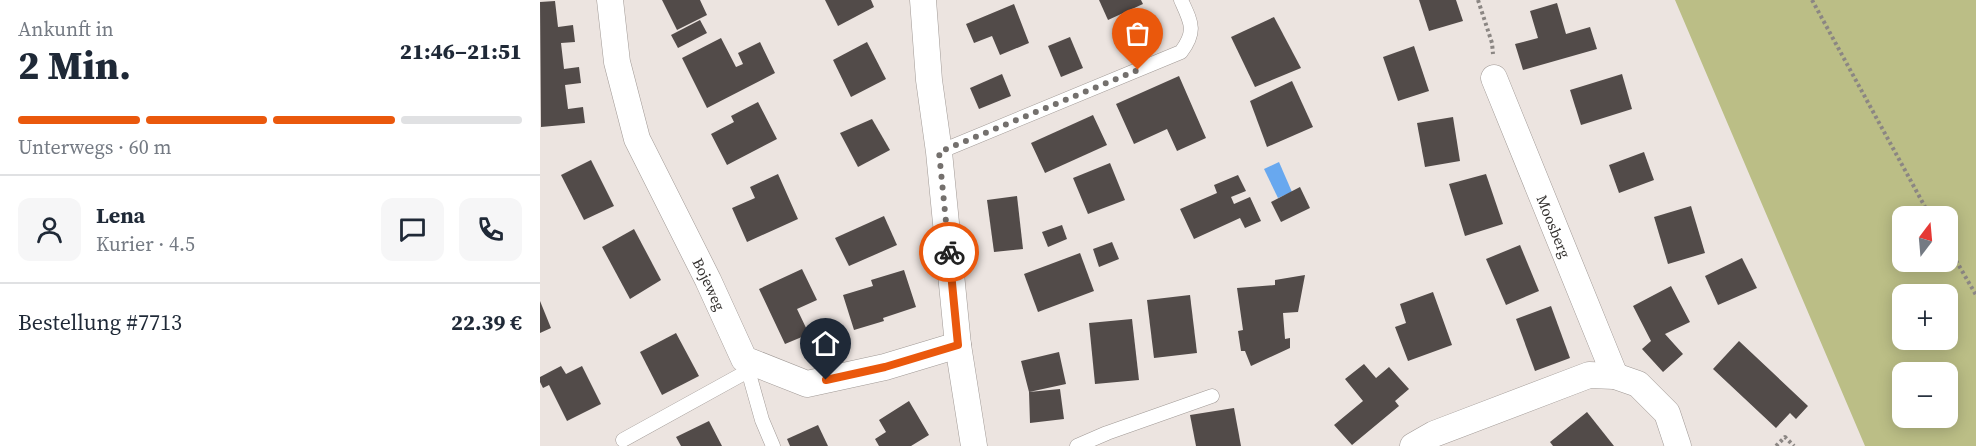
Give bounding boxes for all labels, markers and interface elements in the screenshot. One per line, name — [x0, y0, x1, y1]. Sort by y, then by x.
pin — [1112, 8, 1163, 70]
text: Ankunft in — [18, 15, 114, 43]
icon: bag — [1121, 17, 1154, 50]
text: 21:46–21:51 — [400, 36, 522, 66]
text: 2 Min. — [18, 39, 131, 92]
text: Unterwegs · 60 m — [18, 133, 171, 161]
street label: Moosberg — [1532, 192, 1576, 261]
button: person — [18, 198, 81, 261]
button: chat — [381, 198, 444, 261]
button: phone — [459, 198, 522, 261]
text: Lena — [96, 200, 145, 230]
north arrow — [1892, 206, 1958, 272]
map controls — [1892, 206, 1958, 428]
courier — [919, 222, 979, 282]
text: Kurier · 4.5 — [96, 230, 195, 258]
icon: bike — [933, 236, 966, 269]
street label: Bojeweg — [688, 254, 731, 314]
button: + — [1892, 284, 1958, 350]
text: Bestellung #7713 — [18, 307, 182, 337]
text: 22.39 € — [451, 307, 522, 337]
pin — [800, 318, 851, 380]
icon: home — [809, 327, 842, 360]
button: − — [1892, 362, 1958, 428]

